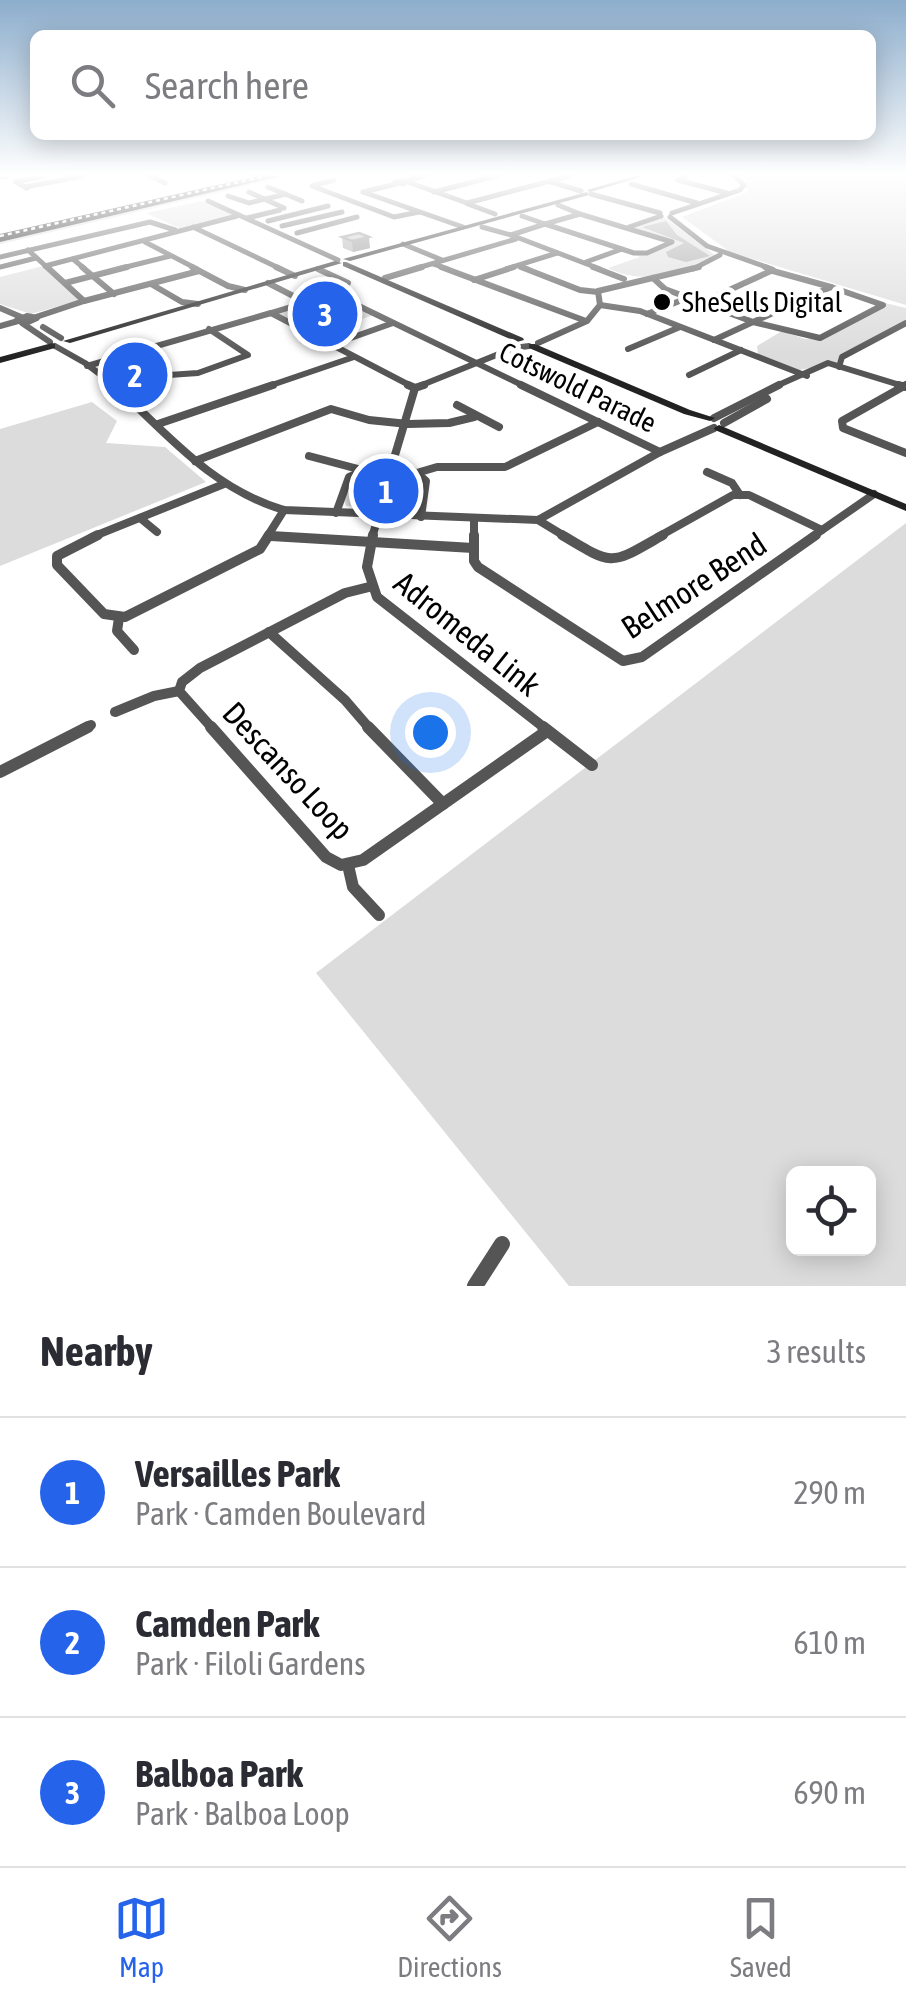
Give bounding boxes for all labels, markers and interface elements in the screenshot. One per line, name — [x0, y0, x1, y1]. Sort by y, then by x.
search box — [30, 30, 876, 140]
icon: search — [65, 58, 120, 113]
text: Search here — [145, 64, 309, 107]
pin: 3 — [292, 276, 358, 352]
place label: SheSells Digital — [682, 286, 843, 318]
marker: SheSells Digital — [651, 291, 673, 313]
street label: Cotswold Parade — [494, 335, 662, 439]
pin: 2 — [102, 338, 168, 412]
pin: 1 — [354, 454, 418, 528]
street label: Belmore Bend — [614, 525, 773, 646]
street label: Adromeda Link — [387, 564, 548, 704]
street label: Descanso Loop — [215, 694, 361, 847]
your location — [405, 707, 456, 758]
map controls — [786, 1166, 876, 1256]
button: locate — [786, 1166, 876, 1256]
text: Nearby — [40, 1327, 153, 1375]
text: 3 results — [767, 1333, 866, 1370]
text: Versailles Park — [135, 1452, 340, 1495]
text: 1 — [65, 1474, 80, 1511]
text: 290 m — [793, 1474, 866, 1511]
text: Park · Camden Boulevard — [135, 1495, 426, 1532]
text: Camden Park — [135, 1602, 320, 1645]
text: 2 — [65, 1624, 80, 1661]
text: 610 m — [793, 1624, 866, 1661]
text: Park · Filoli Gardens — [135, 1645, 366, 1682]
text: Balboa Park — [135, 1752, 303, 1795]
text: 3 — [65, 1774, 80, 1811]
text: 690 m — [793, 1774, 866, 1811]
text: Park · Balboa Loop — [135, 1795, 350, 1832]
tab: Map — [114, 1891, 169, 1983]
tab: Directions — [397, 1891, 502, 1983]
tab: Saved — [730, 1891, 792, 1983]

